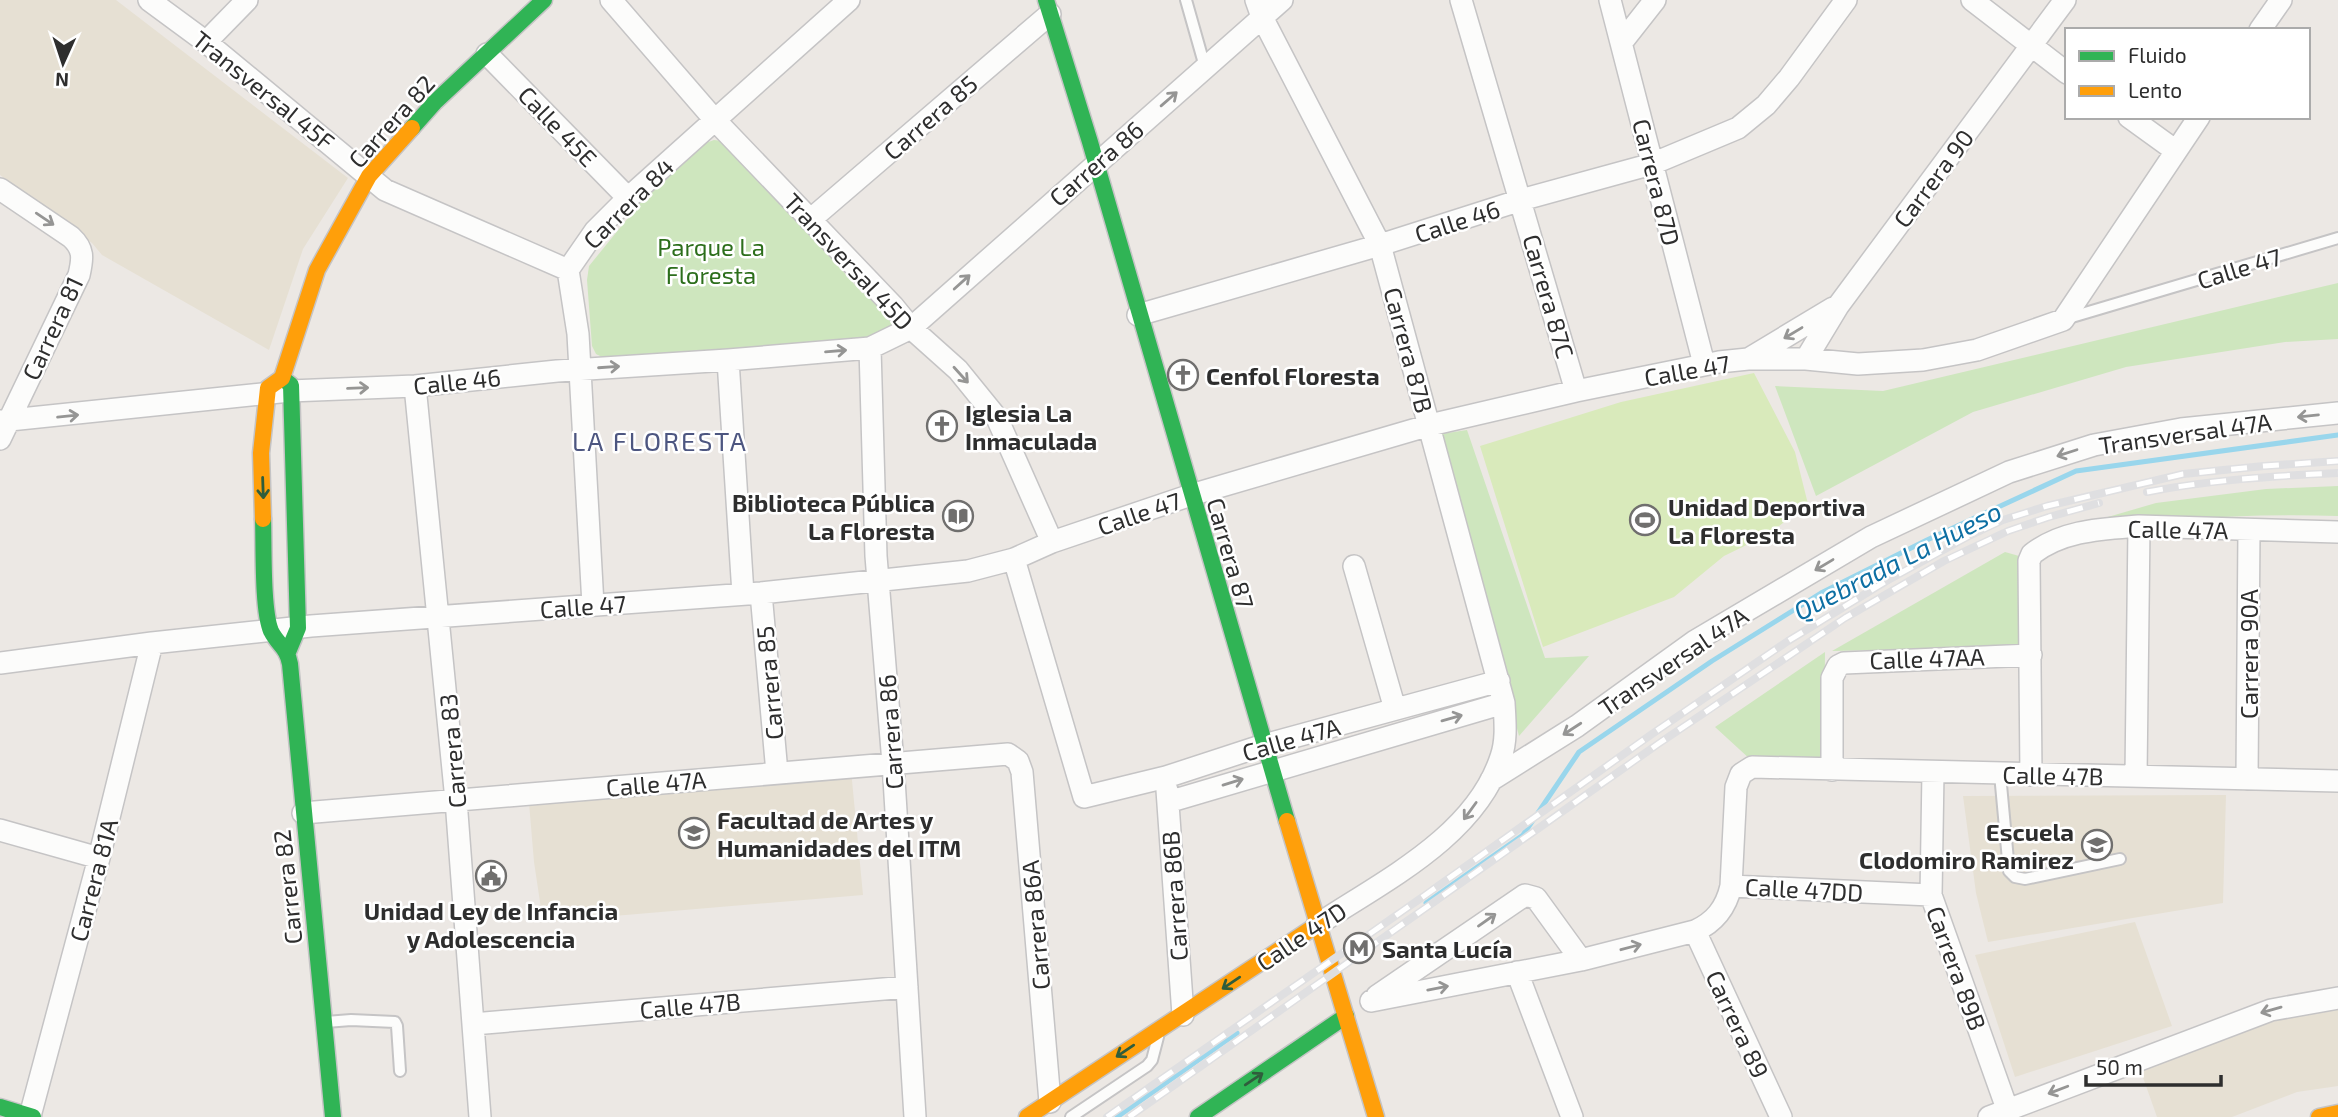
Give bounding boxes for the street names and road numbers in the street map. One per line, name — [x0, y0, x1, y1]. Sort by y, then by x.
street label: Transversal 45F — [187, 24, 341, 156]
street label: Carrera 82 — [342, 69, 440, 173]
street label: Carrera 85 — [877, 69, 983, 165]
street label: Calle 45E — [513, 80, 603, 172]
street label: Carrera 86 — [1043, 114, 1149, 212]
street label: Carrera 87D — [1627, 116, 1687, 248]
street label: Carrera 90 — [1887, 123, 1979, 233]
street label: Carrera 84 — [577, 152, 679, 254]
street label: Transversal 45D — [778, 187, 920, 335]
street label: Calle 46 — [1411, 194, 1503, 248]
street label: Carrera 87C — [1518, 231, 1580, 361]
street label: Calle 47 — [2193, 242, 2285, 294]
street label: Carrera 81 — [15, 272, 89, 384]
street label: Carrera 87B — [1378, 284, 1440, 416]
street label: Calle 47 — [1642, 348, 1732, 392]
street label: Calle 46 — [412, 362, 502, 400]
street label: Transversal 47A — [2097, 407, 2273, 459]
street label: Calle 47 — [1093, 485, 1185, 541]
street label: Carrera 87 — [1201, 494, 1261, 612]
street label: Calle 47A — [2127, 514, 2229, 544]
street label: Calle 47 — [539, 589, 627, 623]
street label: Carrera 90A — [2234, 589, 2263, 719]
street label: Transversal 47A — [1593, 600, 1753, 722]
street label: Carrera 85 — [750, 625, 788, 741]
street label: Calle 47AA — [1869, 641, 1985, 675]
street label: Carrera 86 — [872, 674, 908, 790]
street label: Carrera 83 — [433, 693, 471, 809]
street label: Calle 47A — [1239, 711, 1343, 767]
street label: Calle 47B — [2002, 760, 2104, 790]
street label: Calle 47A — [605, 764, 707, 802]
street label: Carrera 81A — [63, 815, 123, 945]
street label: Carrera 82 — [267, 828, 307, 946]
street label: Carrera 86B — [1155, 830, 1193, 962]
street label: Carrera 86A — [1015, 859, 1055, 991]
street label: Calle 47DD — [1744, 871, 1864, 907]
street label: Calle 47D — [1250, 895, 1352, 977]
street label: Carrera 89B — [1921, 902, 1993, 1034]
street label: Carrera 89 — [1701, 966, 1775, 1082]
street label: Calle 47B — [638, 986, 742, 1024]

